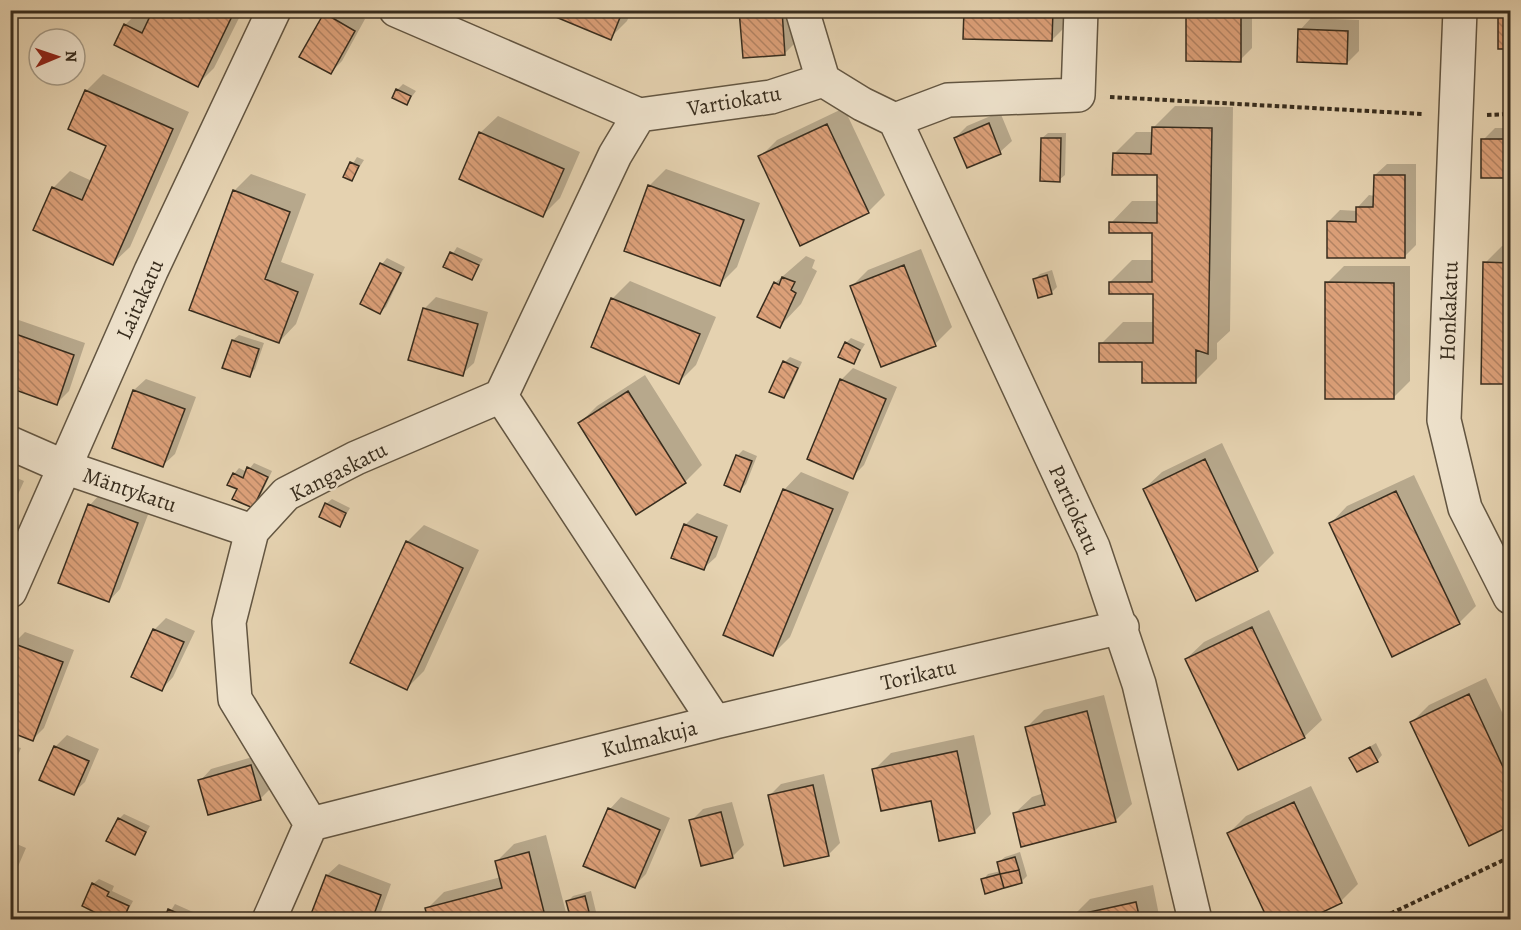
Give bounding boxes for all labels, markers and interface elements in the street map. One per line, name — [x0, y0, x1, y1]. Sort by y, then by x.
north arrow — [27, 27, 87, 87]
text: N — [60, 50, 82, 63]
street label: Vartiokatu — [684, 78, 783, 124]
street label: Laitakatu — [109, 254, 171, 344]
street label: Honkakatu — [1432, 261, 1466, 361]
street label: Kangaskatu — [285, 435, 392, 509]
street label: Mäntykatu — [79, 460, 181, 520]
street label: Partiokatu — [1041, 460, 1107, 559]
street label: Torikatu — [878, 652, 959, 698]
street label: Kulmakuja — [598, 712, 701, 765]

